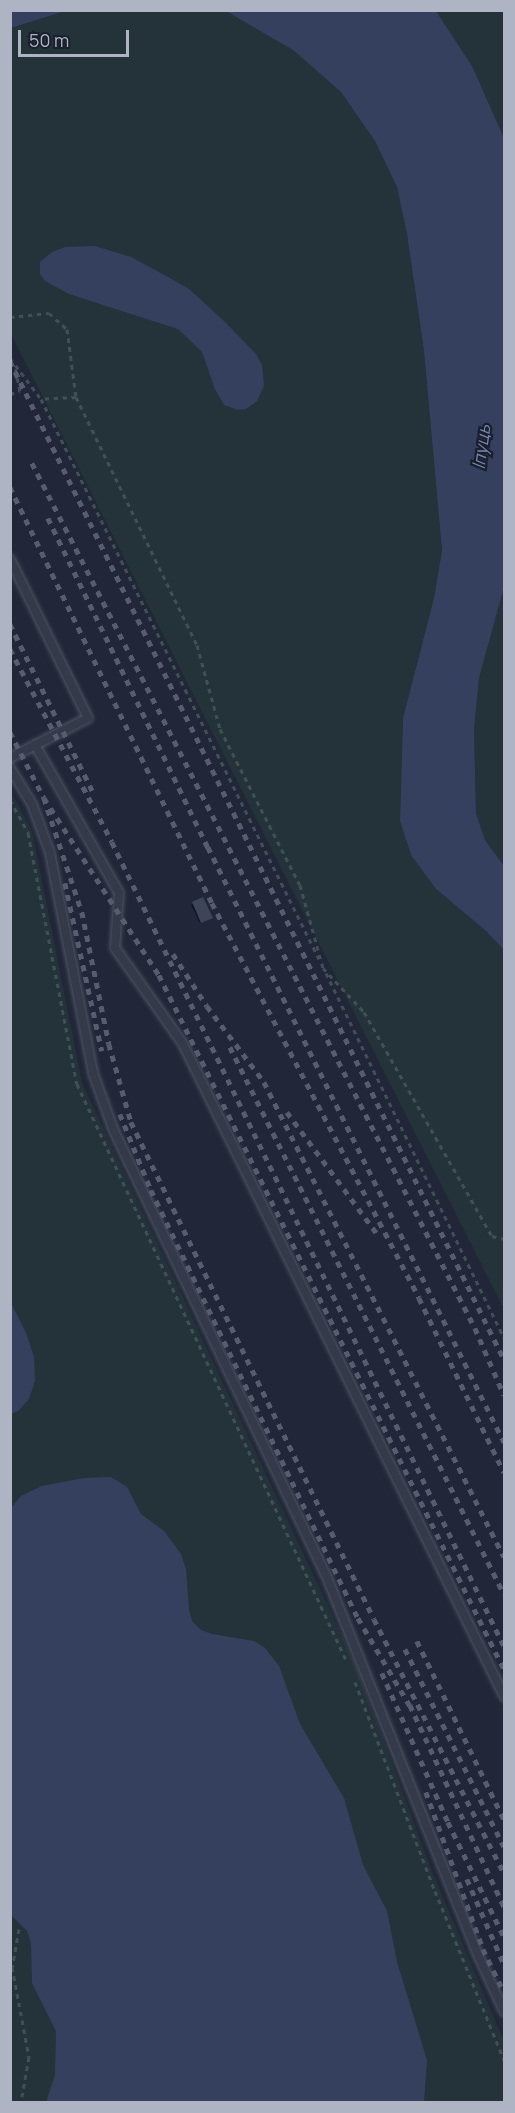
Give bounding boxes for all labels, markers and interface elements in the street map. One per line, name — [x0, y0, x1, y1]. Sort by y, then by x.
scale bar — [21, 18, 132, 56]
text: 50 m — [29, 28, 69, 52]
water label: Іпуць — [467, 423, 495, 471]

